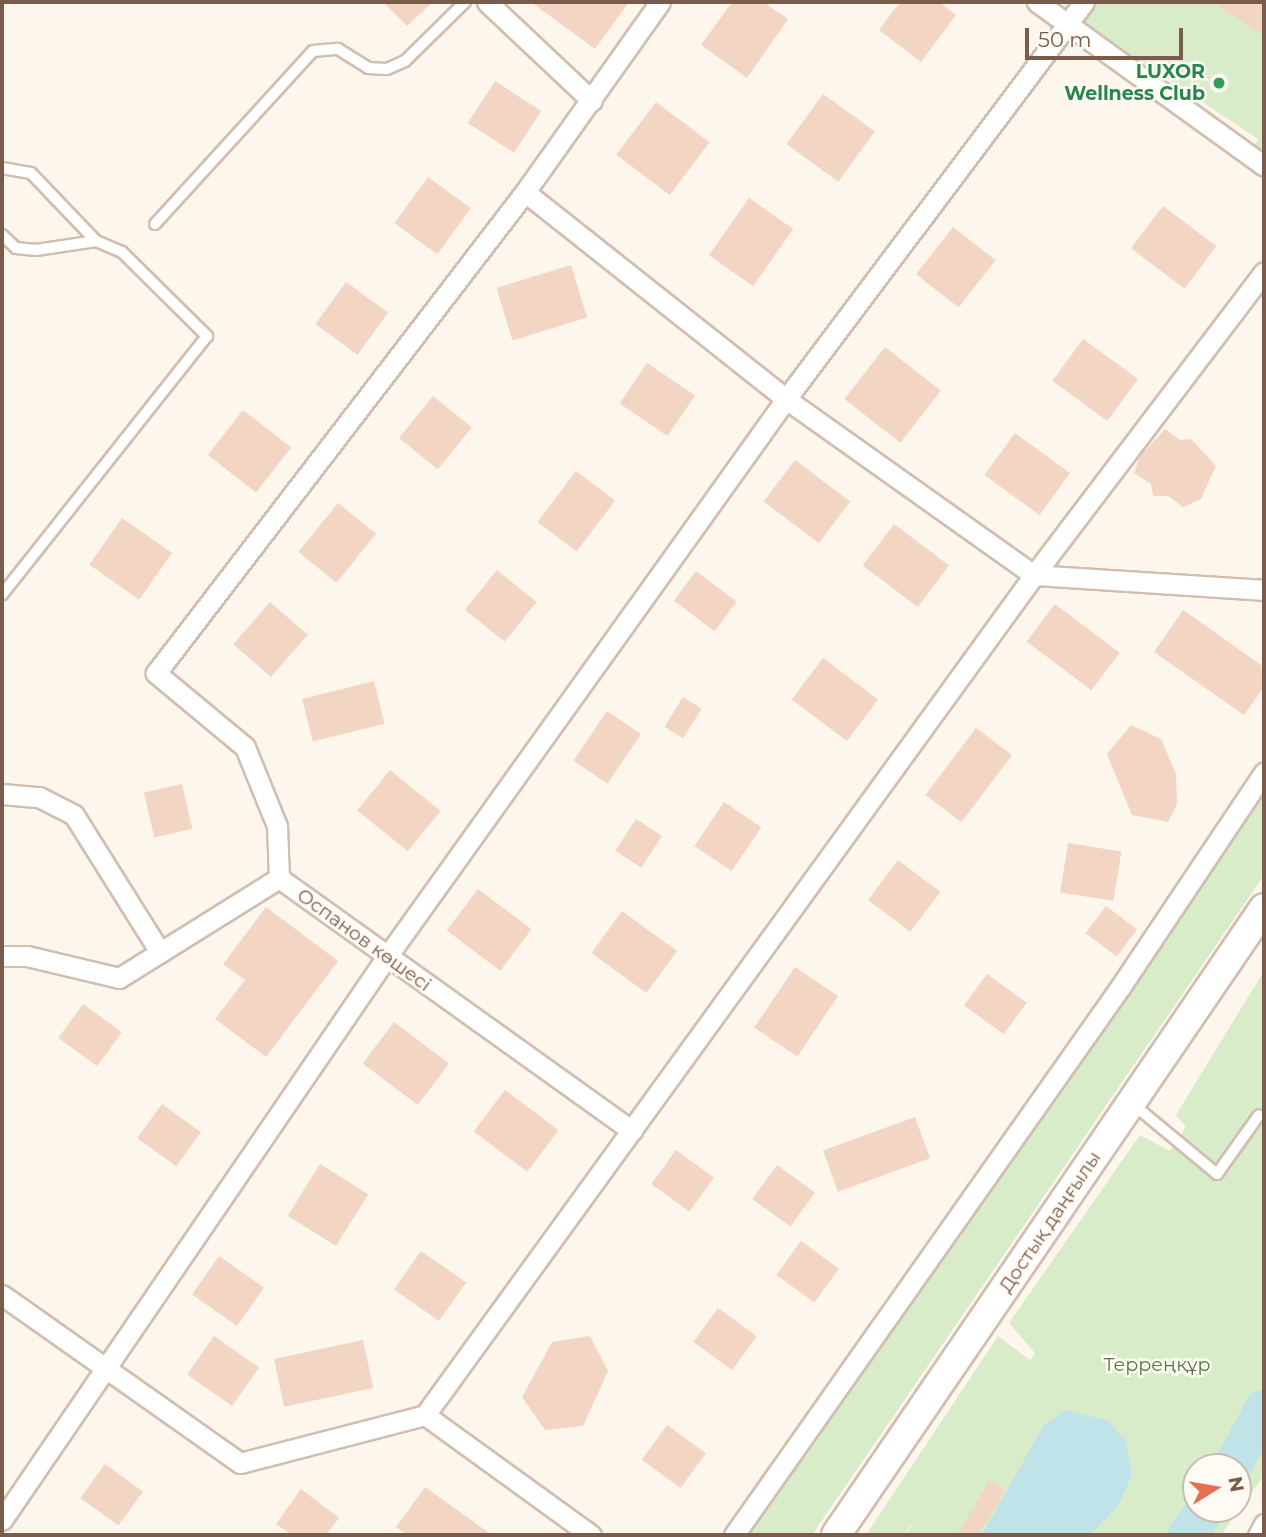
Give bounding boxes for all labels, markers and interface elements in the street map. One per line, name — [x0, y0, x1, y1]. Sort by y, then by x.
scale bar — [1028, 14, 1186, 58]
text: 50 m — [1038, 27, 1092, 52]
place label: LUXOR Wellness Club — [1064, 61, 1205, 105]
marker: LUXOR Wellness Club — [1211, 75, 1227, 91]
street label: Оспанов көшесі — [292, 884, 436, 996]
street label: Достық даңғылы — [994, 1147, 1106, 1297]
park label: Терреңқұр — [1103, 1354, 1211, 1376]
north arrow — [1182, 1453, 1252, 1523]
text: N — [1223, 1475, 1249, 1494]

